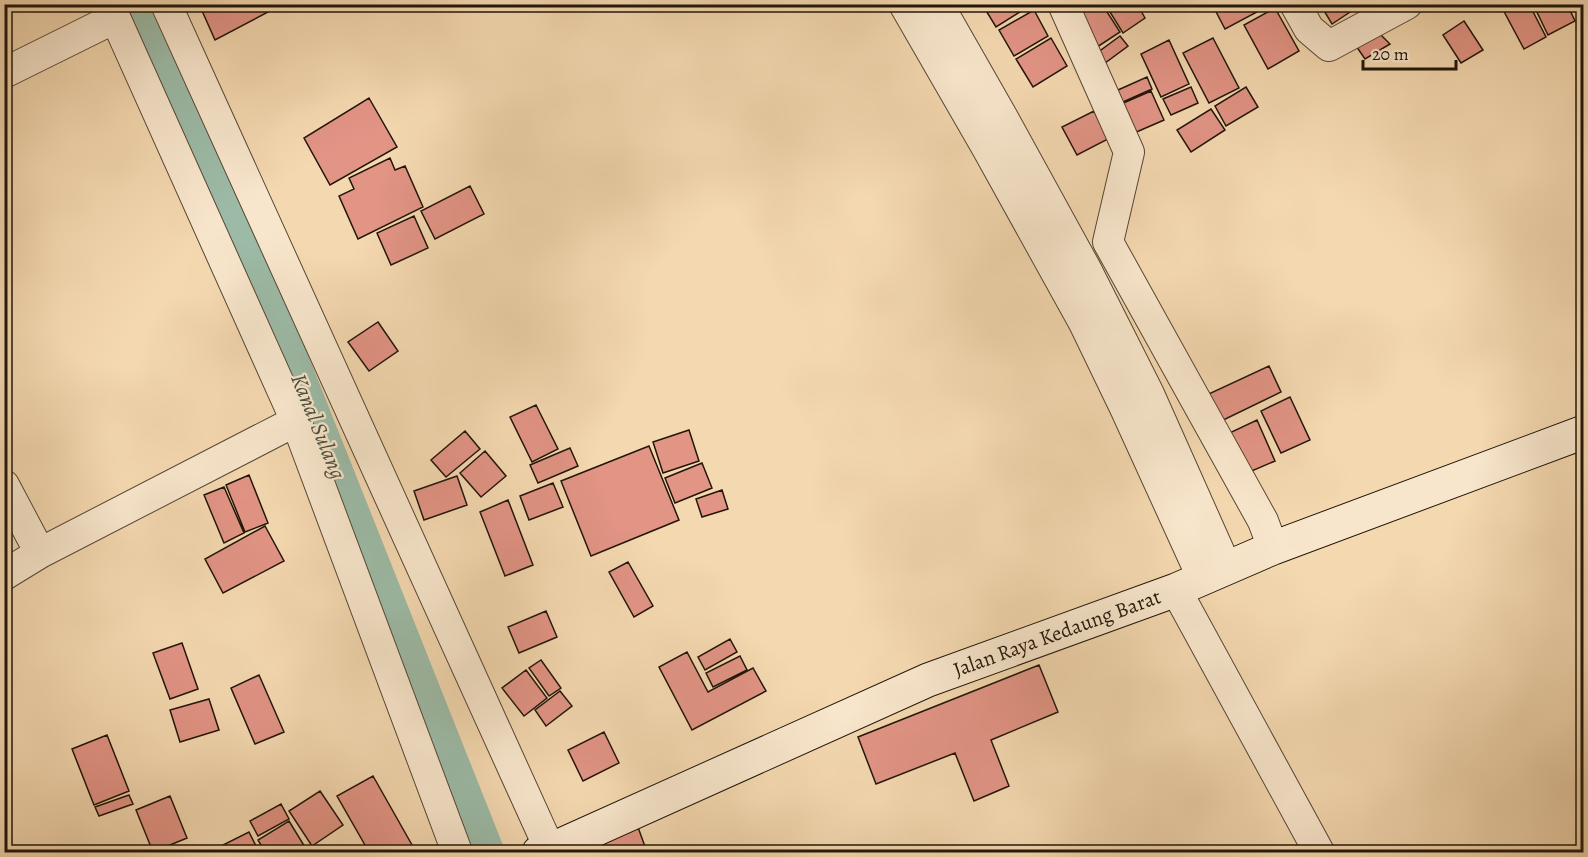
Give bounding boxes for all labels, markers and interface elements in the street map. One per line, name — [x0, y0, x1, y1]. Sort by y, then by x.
scale bar — [1363, 33, 1456, 71]
text: 20 m — [1372, 42, 1409, 66]
water label: Kanal Sulang — [283, 369, 353, 484]
street label: Jalan Raya Kedaung Barat — [949, 582, 1165, 684]

